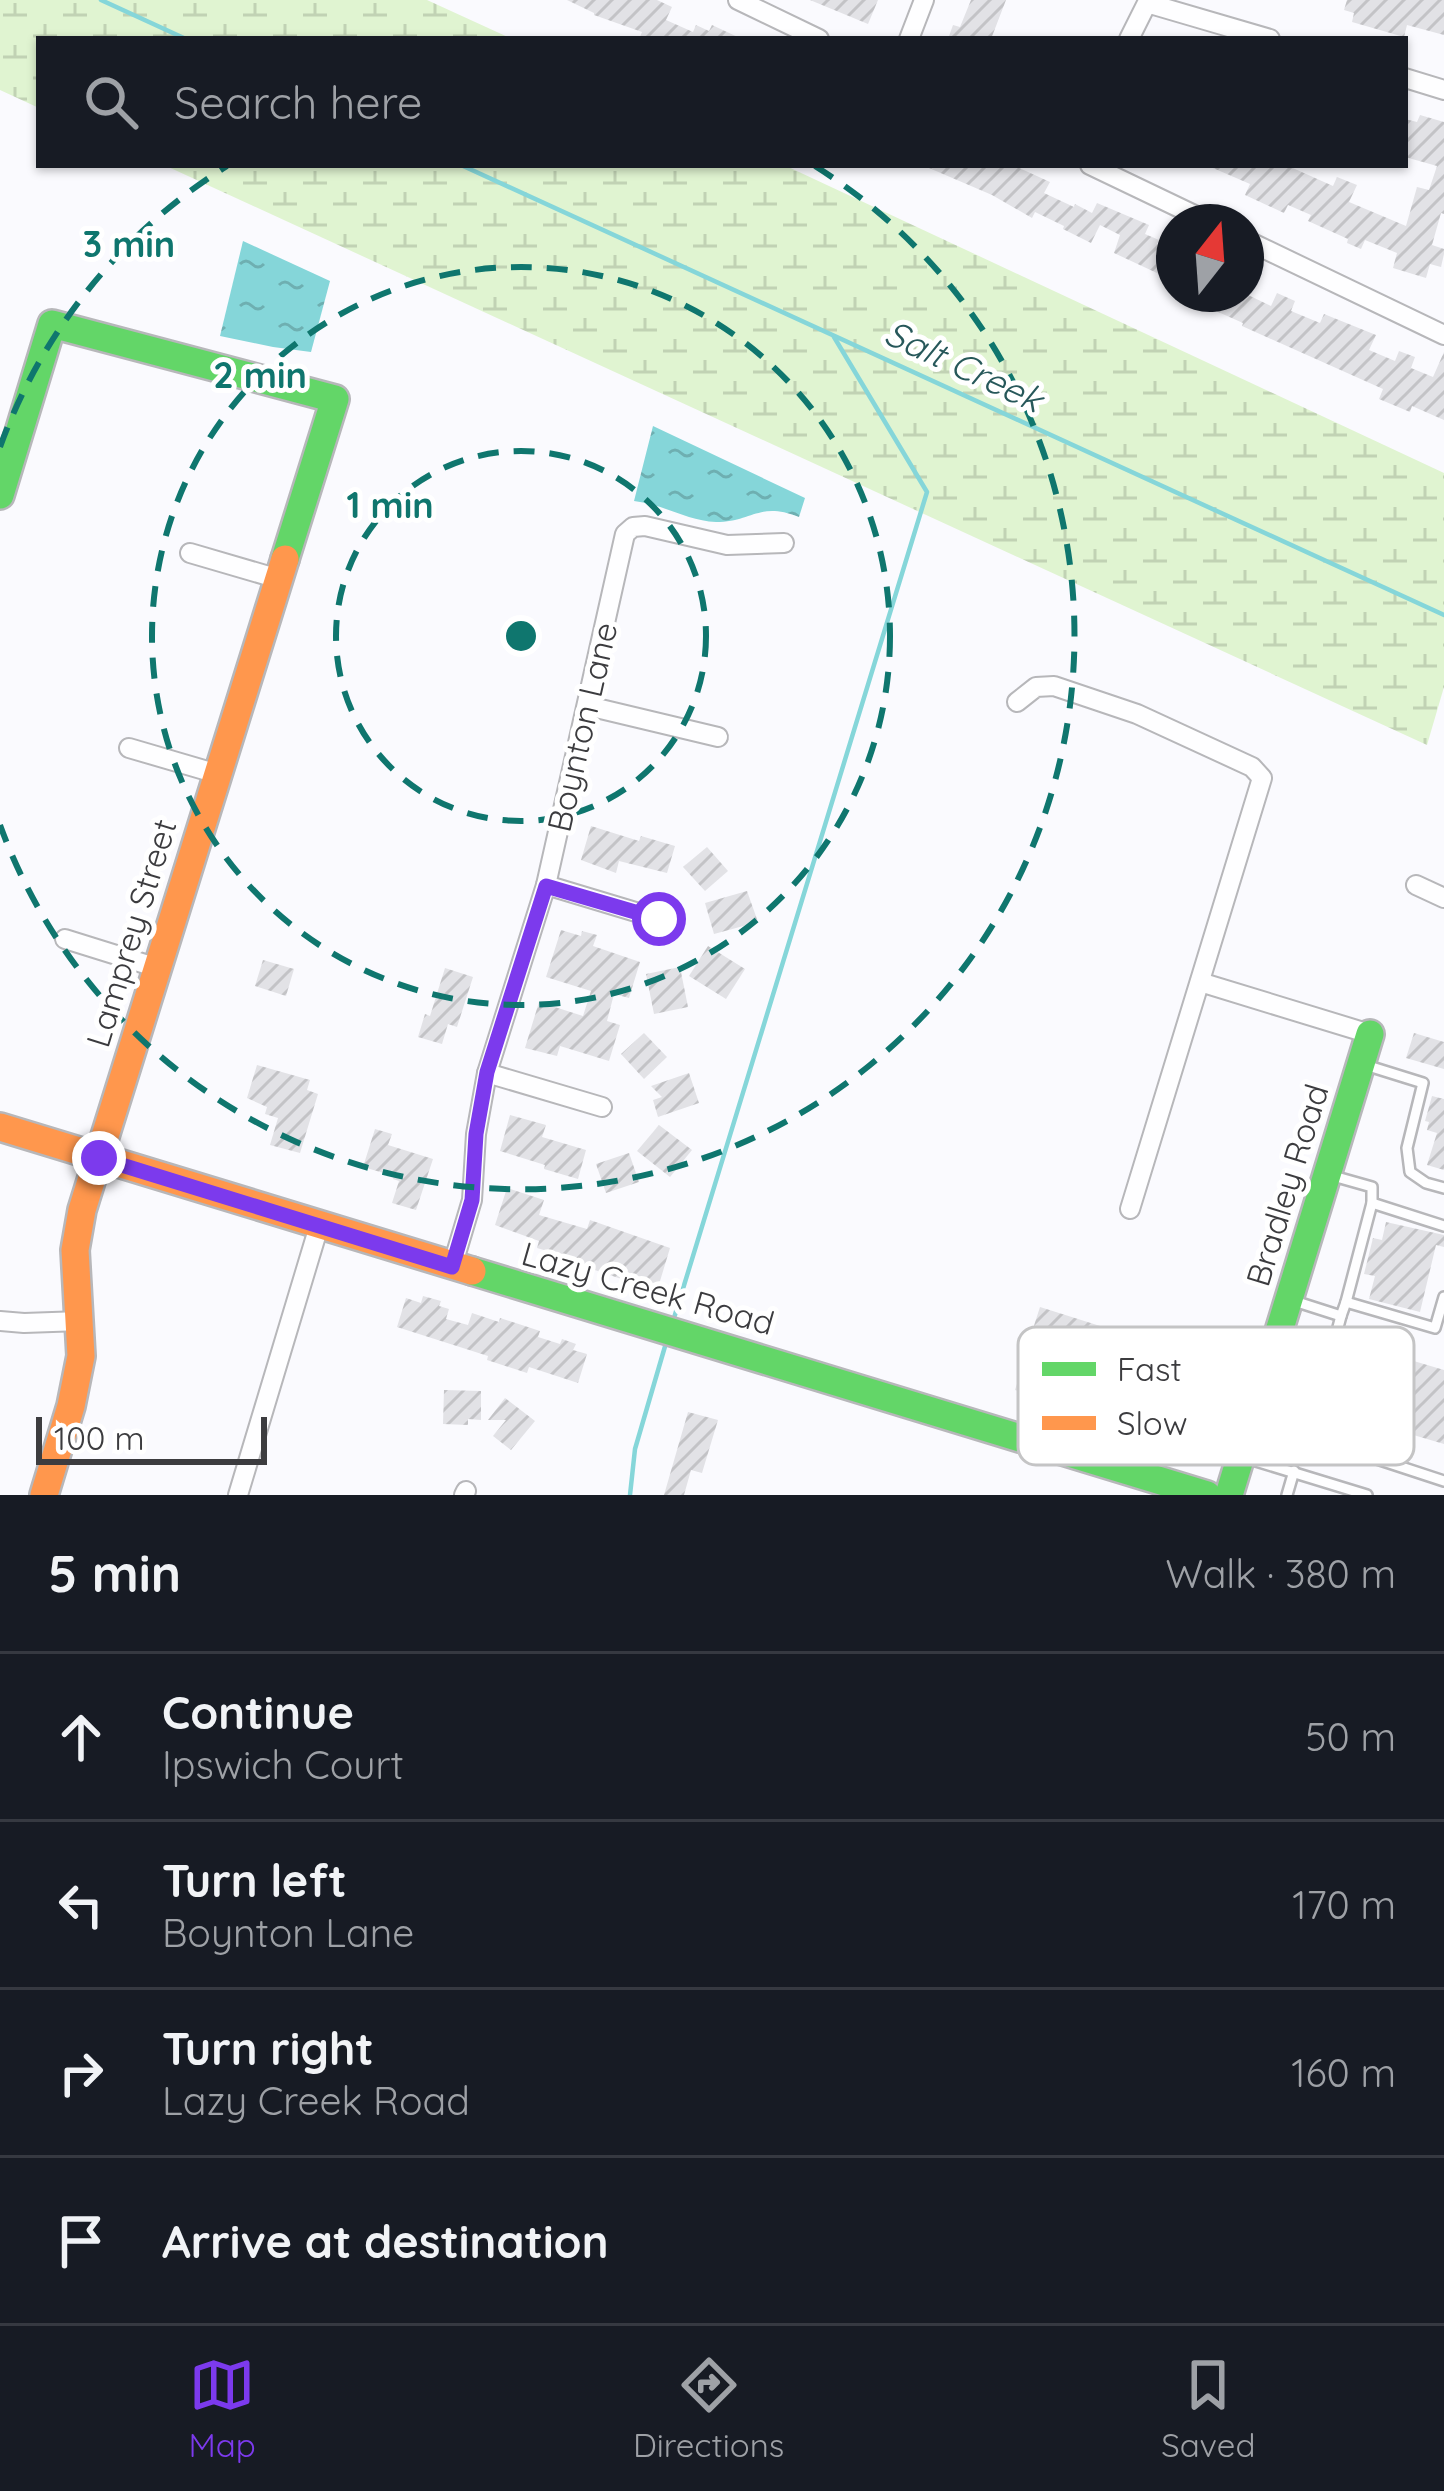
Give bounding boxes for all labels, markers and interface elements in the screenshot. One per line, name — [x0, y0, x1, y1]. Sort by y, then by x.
search box — [36, 36, 1408, 168]
icon: search — [78, 69, 144, 135]
text: Search here — [174, 74, 422, 130]
north arrow — [1156, 204, 1264, 312]
text: 3 min — [83, 221, 175, 266]
water label: Salt Creek — [878, 309, 1053, 423]
text: 2 min — [213, 352, 307, 397]
text: 1 min — [346, 482, 434, 527]
centre of rings — [500, 615, 542, 657]
street label: Boynton Lane — [538, 618, 626, 836]
street label: Lamprey Street — [76, 814, 185, 1052]
route start — [632, 892, 686, 946]
street label: Bradley Road — [1236, 1079, 1337, 1291]
route end — [72, 1131, 126, 1185]
street label: Lazy Creek Road — [517, 1232, 779, 1343]
legend — [1018, 1327, 1414, 1465]
text: Fast — [1117, 1348, 1182, 1389]
text: Slow — [1117, 1402, 1188, 1443]
scale bar — [36, 1411, 267, 1464]
text: 100 m — [54, 1417, 145, 1458]
text: 5 min — [48, 1541, 181, 1605]
text: Walk · 380 m — [1165, 1549, 1396, 1598]
text: Continue — [162, 1684, 354, 1740]
icon: ahead — [48, 1704, 114, 1770]
text: 50 m — [1305, 1712, 1396, 1761]
text: Ipswich Court — [162, 1740, 404, 1789]
text: Turn left — [162, 1852, 347, 1908]
icon: left — [48, 1872, 114, 1938]
text: 170 m — [1292, 1880, 1396, 1929]
text: Boynton Lane — [162, 1908, 414, 1957]
text: Turn right — [162, 2020, 374, 2076]
icon: right — [48, 2040, 114, 2106]
text: 160 m — [1291, 2048, 1396, 2097]
text: Lazy Creek Road — [162, 2076, 470, 2125]
icon: arrive — [48, 2208, 114, 2274]
text: Arrive at destination — [162, 2213, 608, 2269]
tab: Map — [189, 2352, 256, 2465]
tab: Directions — [633, 2352, 784, 2465]
tab: Saved — [1161, 2352, 1255, 2465]

